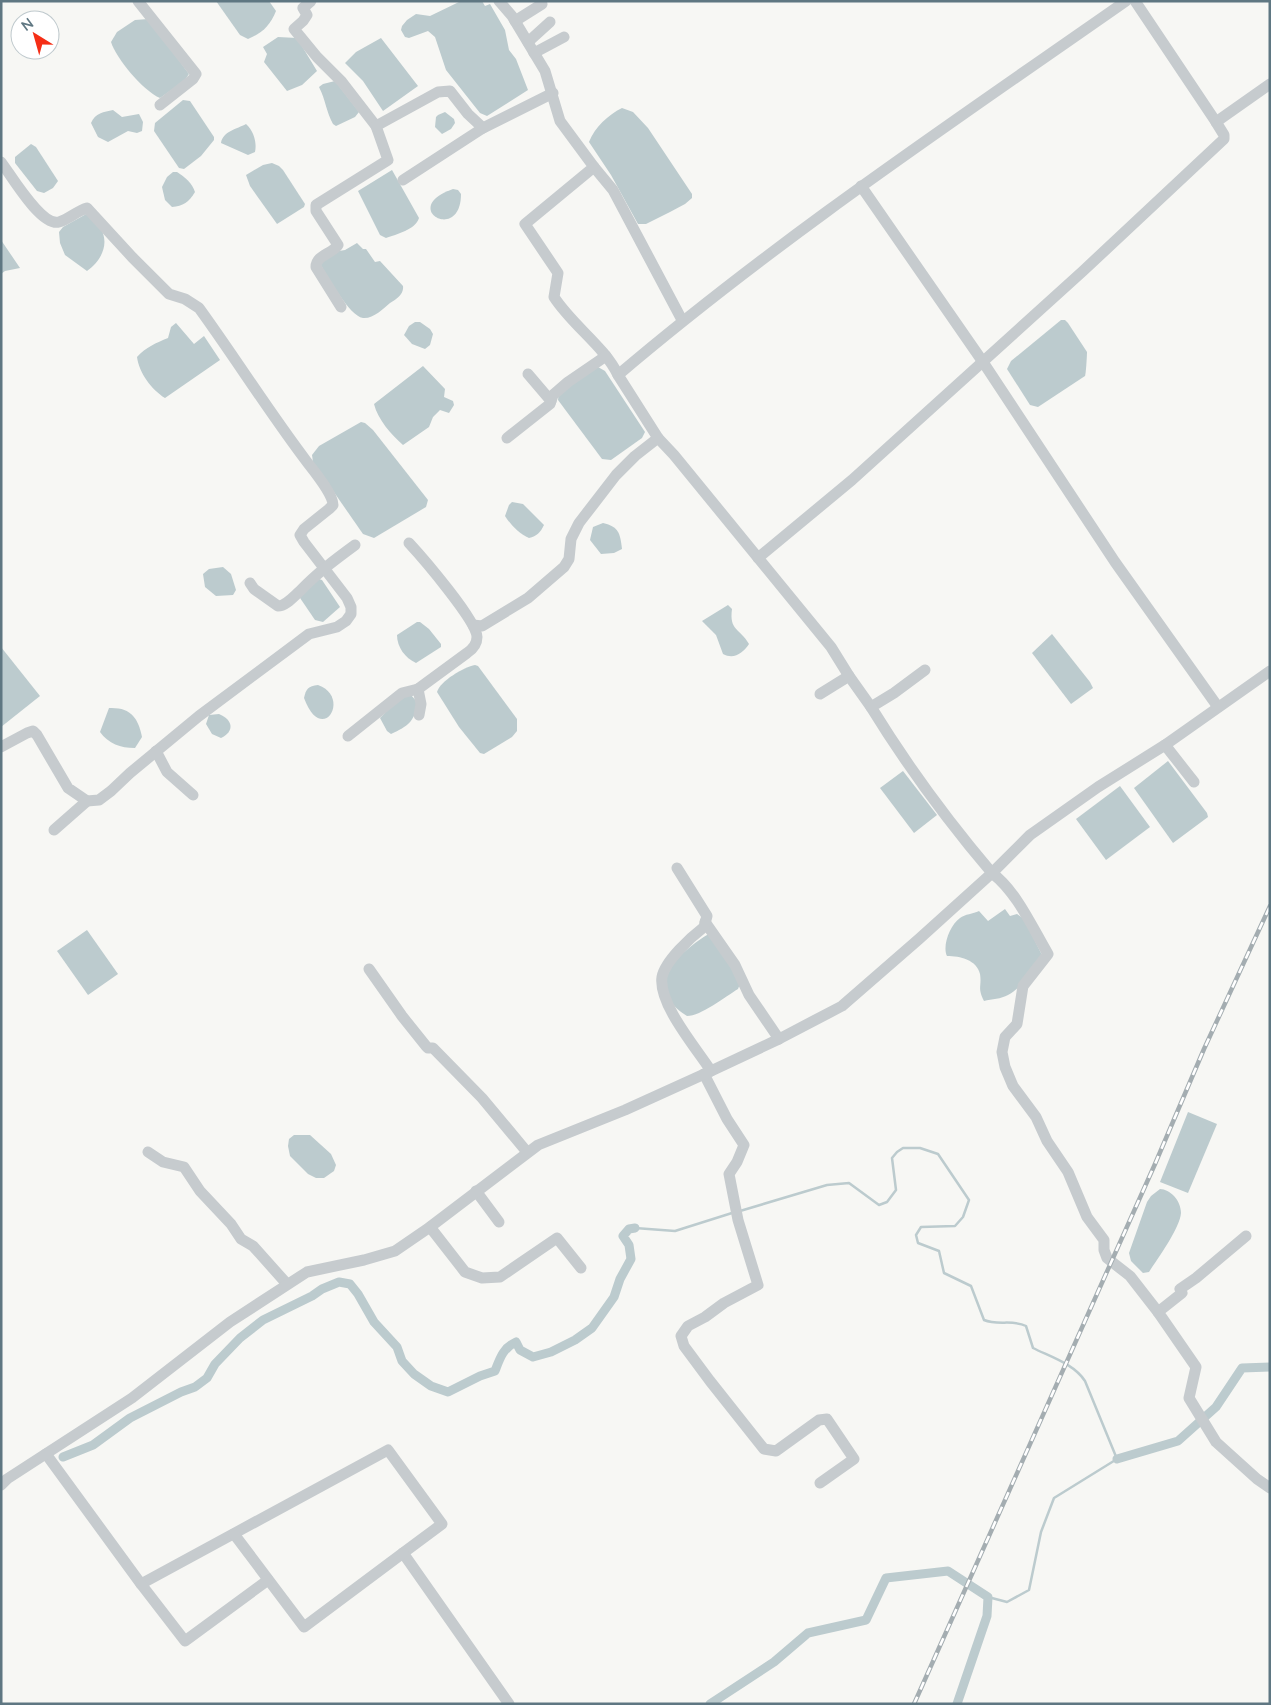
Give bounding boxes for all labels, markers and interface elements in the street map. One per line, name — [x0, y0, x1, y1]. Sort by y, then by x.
north arrow — [10, 10, 60, 60]
text: N — [17, 14, 36, 34]

